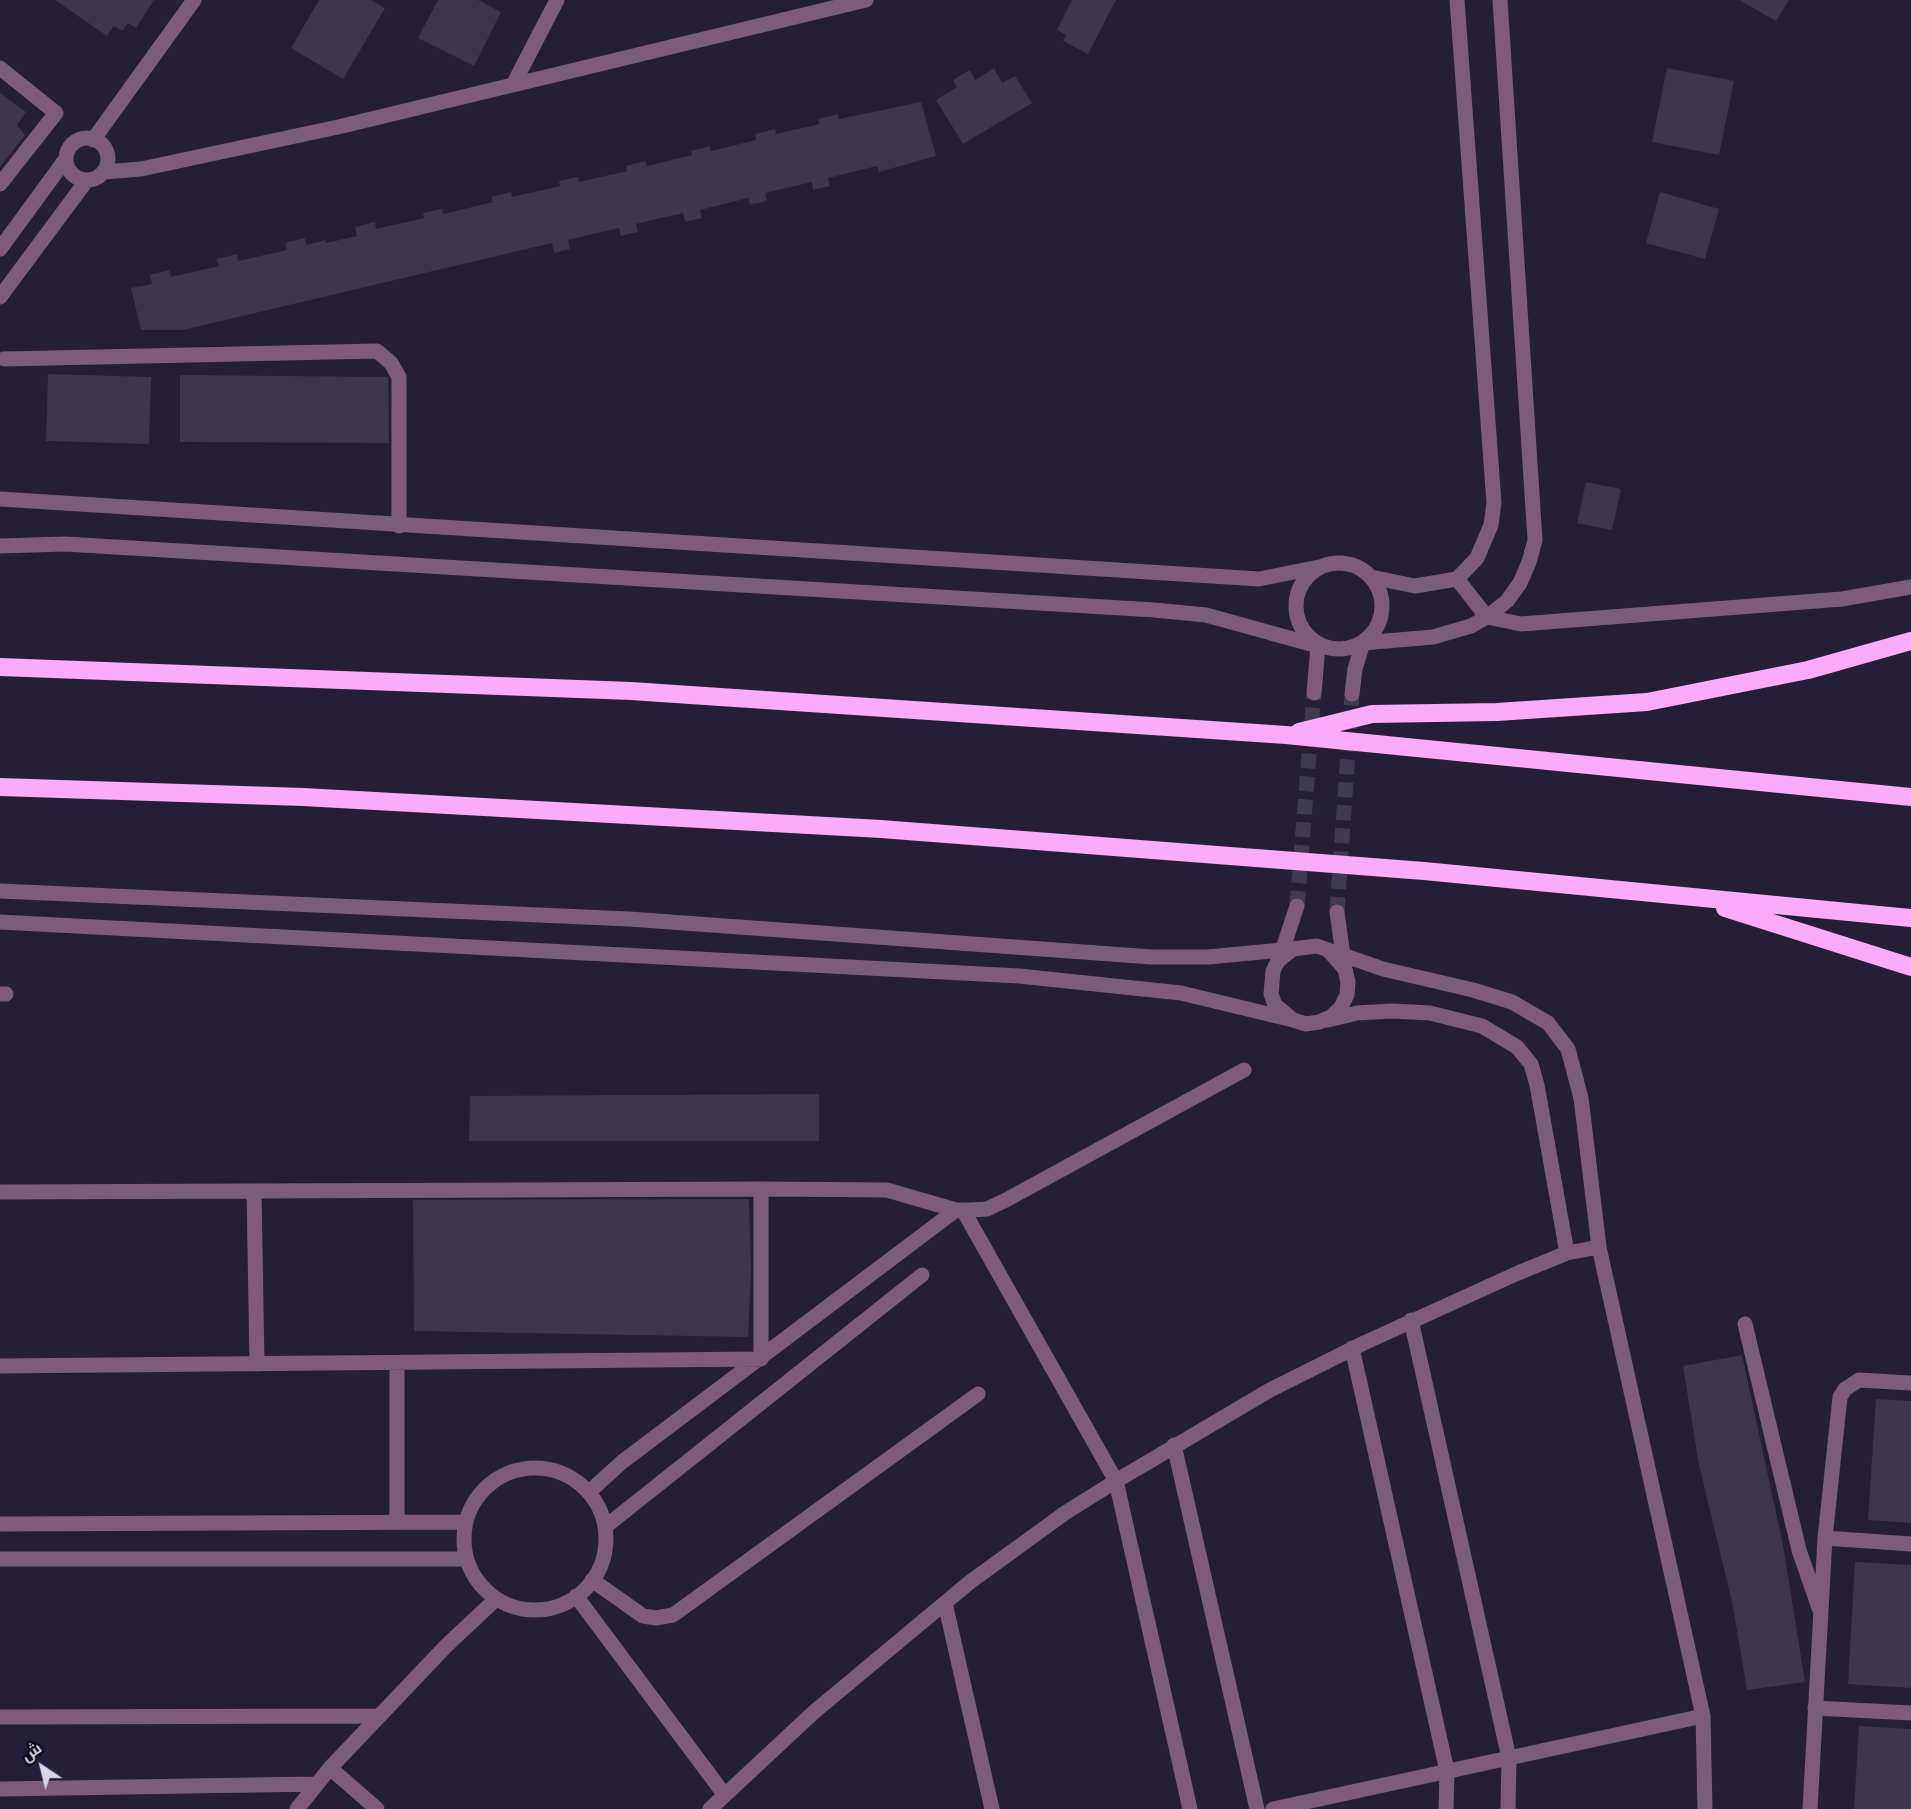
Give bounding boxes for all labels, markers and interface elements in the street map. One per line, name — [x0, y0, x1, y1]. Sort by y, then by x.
north arrow — [12, 1737, 72, 1797]
text: ش — [16, 1737, 46, 1767]

